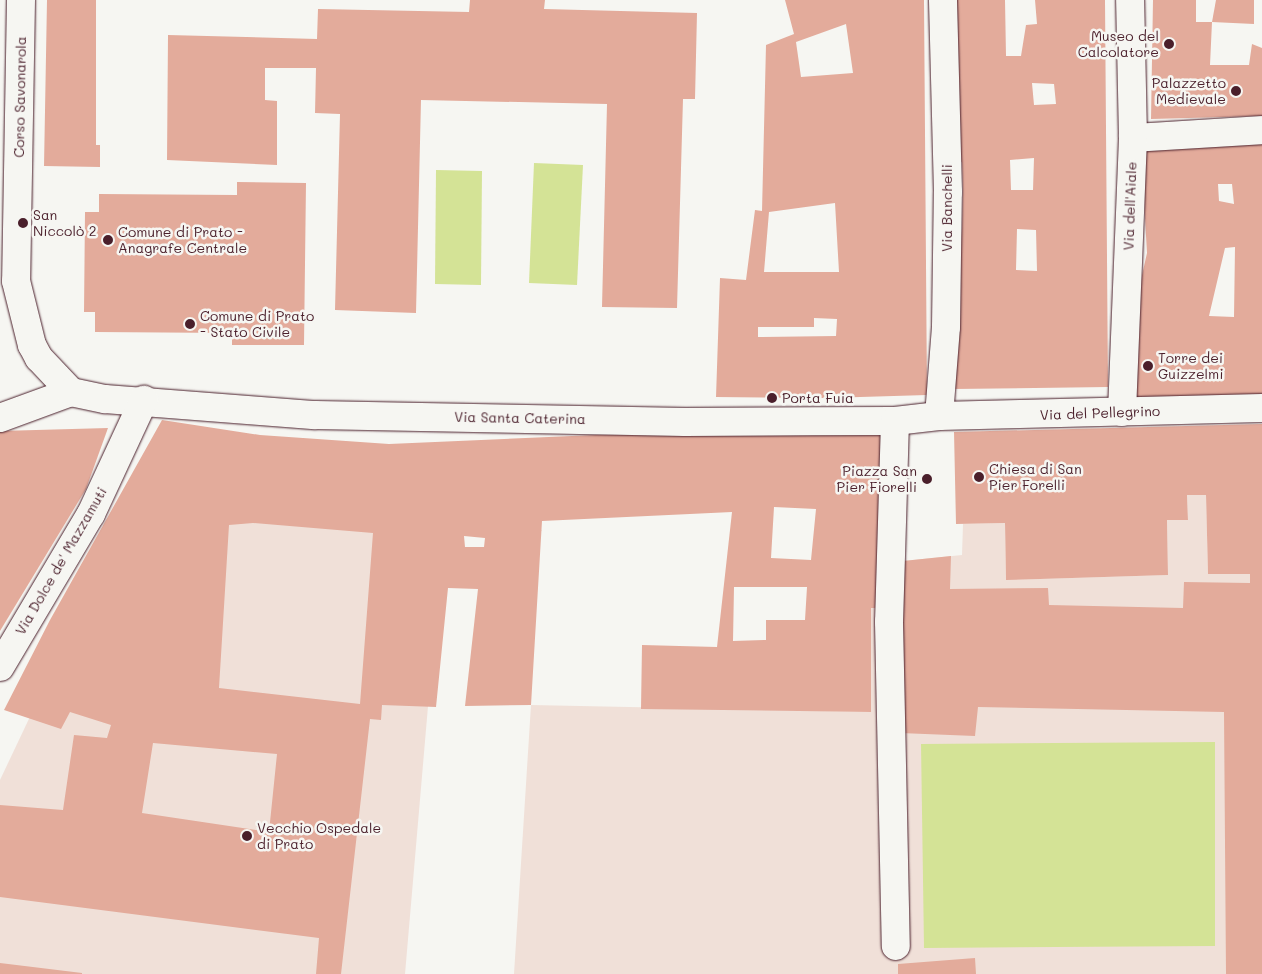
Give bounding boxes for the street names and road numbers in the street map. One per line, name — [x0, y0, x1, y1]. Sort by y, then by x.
street label: Corso Savonarola — [11, 36, 29, 158]
street label: Via dell'Aiale — [1120, 161, 1140, 251]
street label: Via Banchelli — [939, 164, 955, 252]
street label: Via del Pellegrino — [1040, 403, 1160, 423]
street label: Via Santa Caterina — [454, 408, 586, 428]
street label: Via Dolce de' Mazzamuti — [12, 484, 110, 638]

